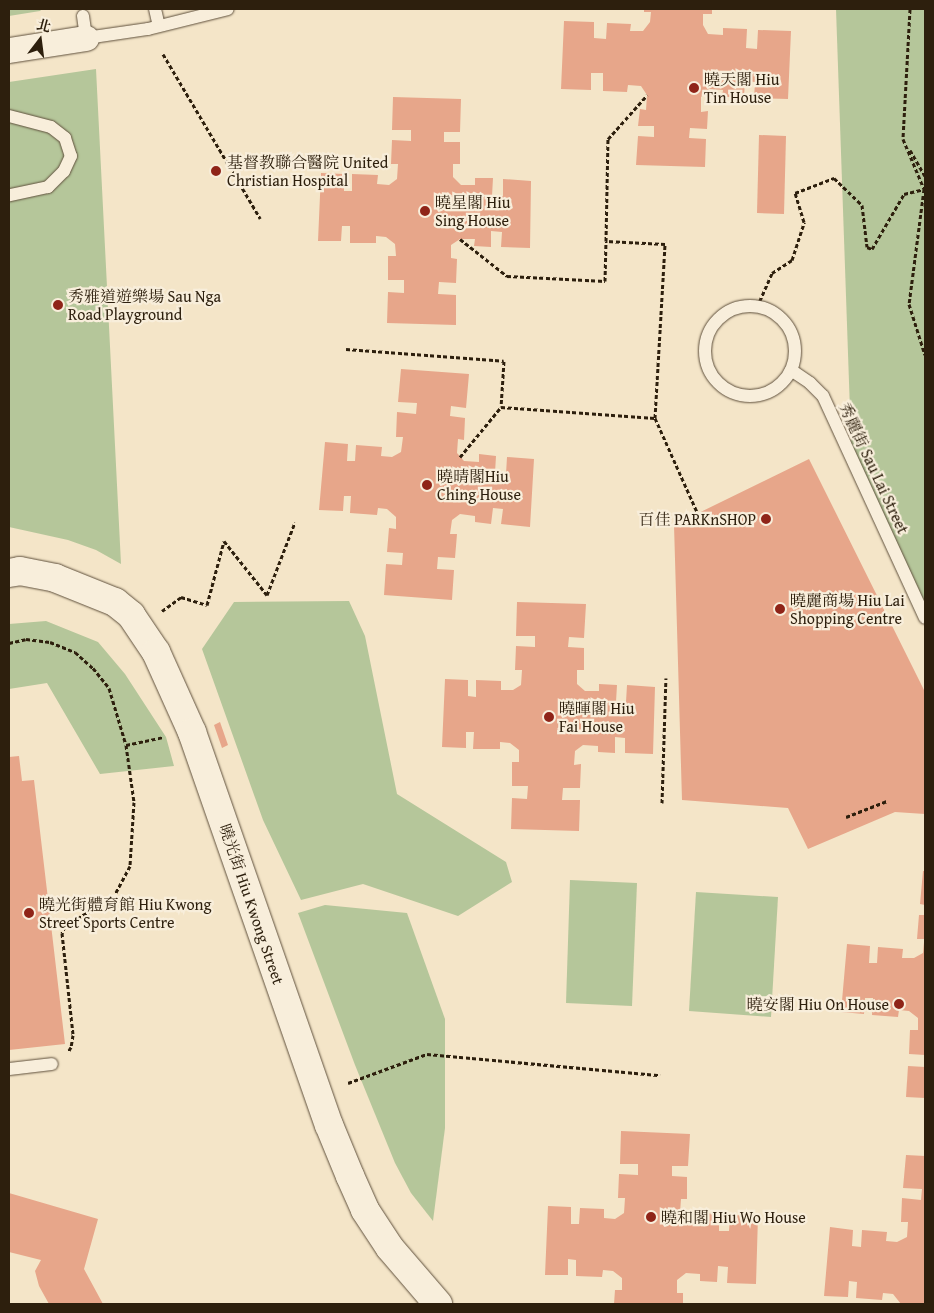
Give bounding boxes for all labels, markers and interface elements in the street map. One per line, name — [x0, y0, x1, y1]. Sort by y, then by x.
text: 北 — [35, 14, 53, 37]
north arrow — [15, 15, 65, 65]
place label: 曉天閣 Hiu Tin House — [704, 69, 779, 107]
marker: 曉天閣 Hiu Tin House — [688, 82, 700, 94]
place label: 基督教聯合醫院 United Christian Hospital — [227, 152, 388, 190]
marker: 基督教聯合醫院 United Christian Hospital — [209, 164, 223, 178]
place label: 曉星閣 Hiu Sing House — [435, 192, 510, 230]
marker: 曉星閣 Hiu Sing House — [419, 205, 431, 217]
place label: 秀雅道遊樂場 Sau Nga Road Playground — [68, 286, 221, 324]
marker: 秀雅道遊樂場 Sau Nga Road Playground — [52, 299, 64, 311]
street label: 秀麗街 Sau Lai Street — [835, 399, 913, 537]
place label: 曉晴閣Hiu Ching House — [437, 466, 521, 504]
marker: 曉晴閣Hiu Ching House — [421, 479, 433, 491]
place label: 百佳 PARKnSHOP — [639, 509, 756, 529]
marker: 百佳 PARKnSHOP — [760, 513, 772, 525]
place label: 曉麗商場 Hiu Lai Shopping Centre — [790, 590, 905, 628]
marker: 曉麗商場 Hiu Lai Shopping Centre — [774, 603, 786, 615]
place label: 曉暉閣 Hiu Fai House — [559, 698, 634, 736]
marker: 曉暉閣 Hiu Fai House — [543, 711, 555, 723]
street label: 曉光街 Hiu Kwong Street — [215, 821, 289, 987]
place label: 曉光街體育館 Hiu Kwong Street Sports Centre — [39, 894, 212, 932]
marker: 曉光街體育館 Hiu Kwong Street Sports Centre — [23, 907, 35, 919]
place label: 曉安閣 Hiu On House — [747, 994, 889, 1014]
marker: 曉安閣 Hiu On House — [893, 998, 905, 1010]
place label: 曉和閣 Hiu Wo House — [661, 1207, 806, 1227]
marker: 曉和閣 Hiu Wo House — [645, 1211, 657, 1223]

